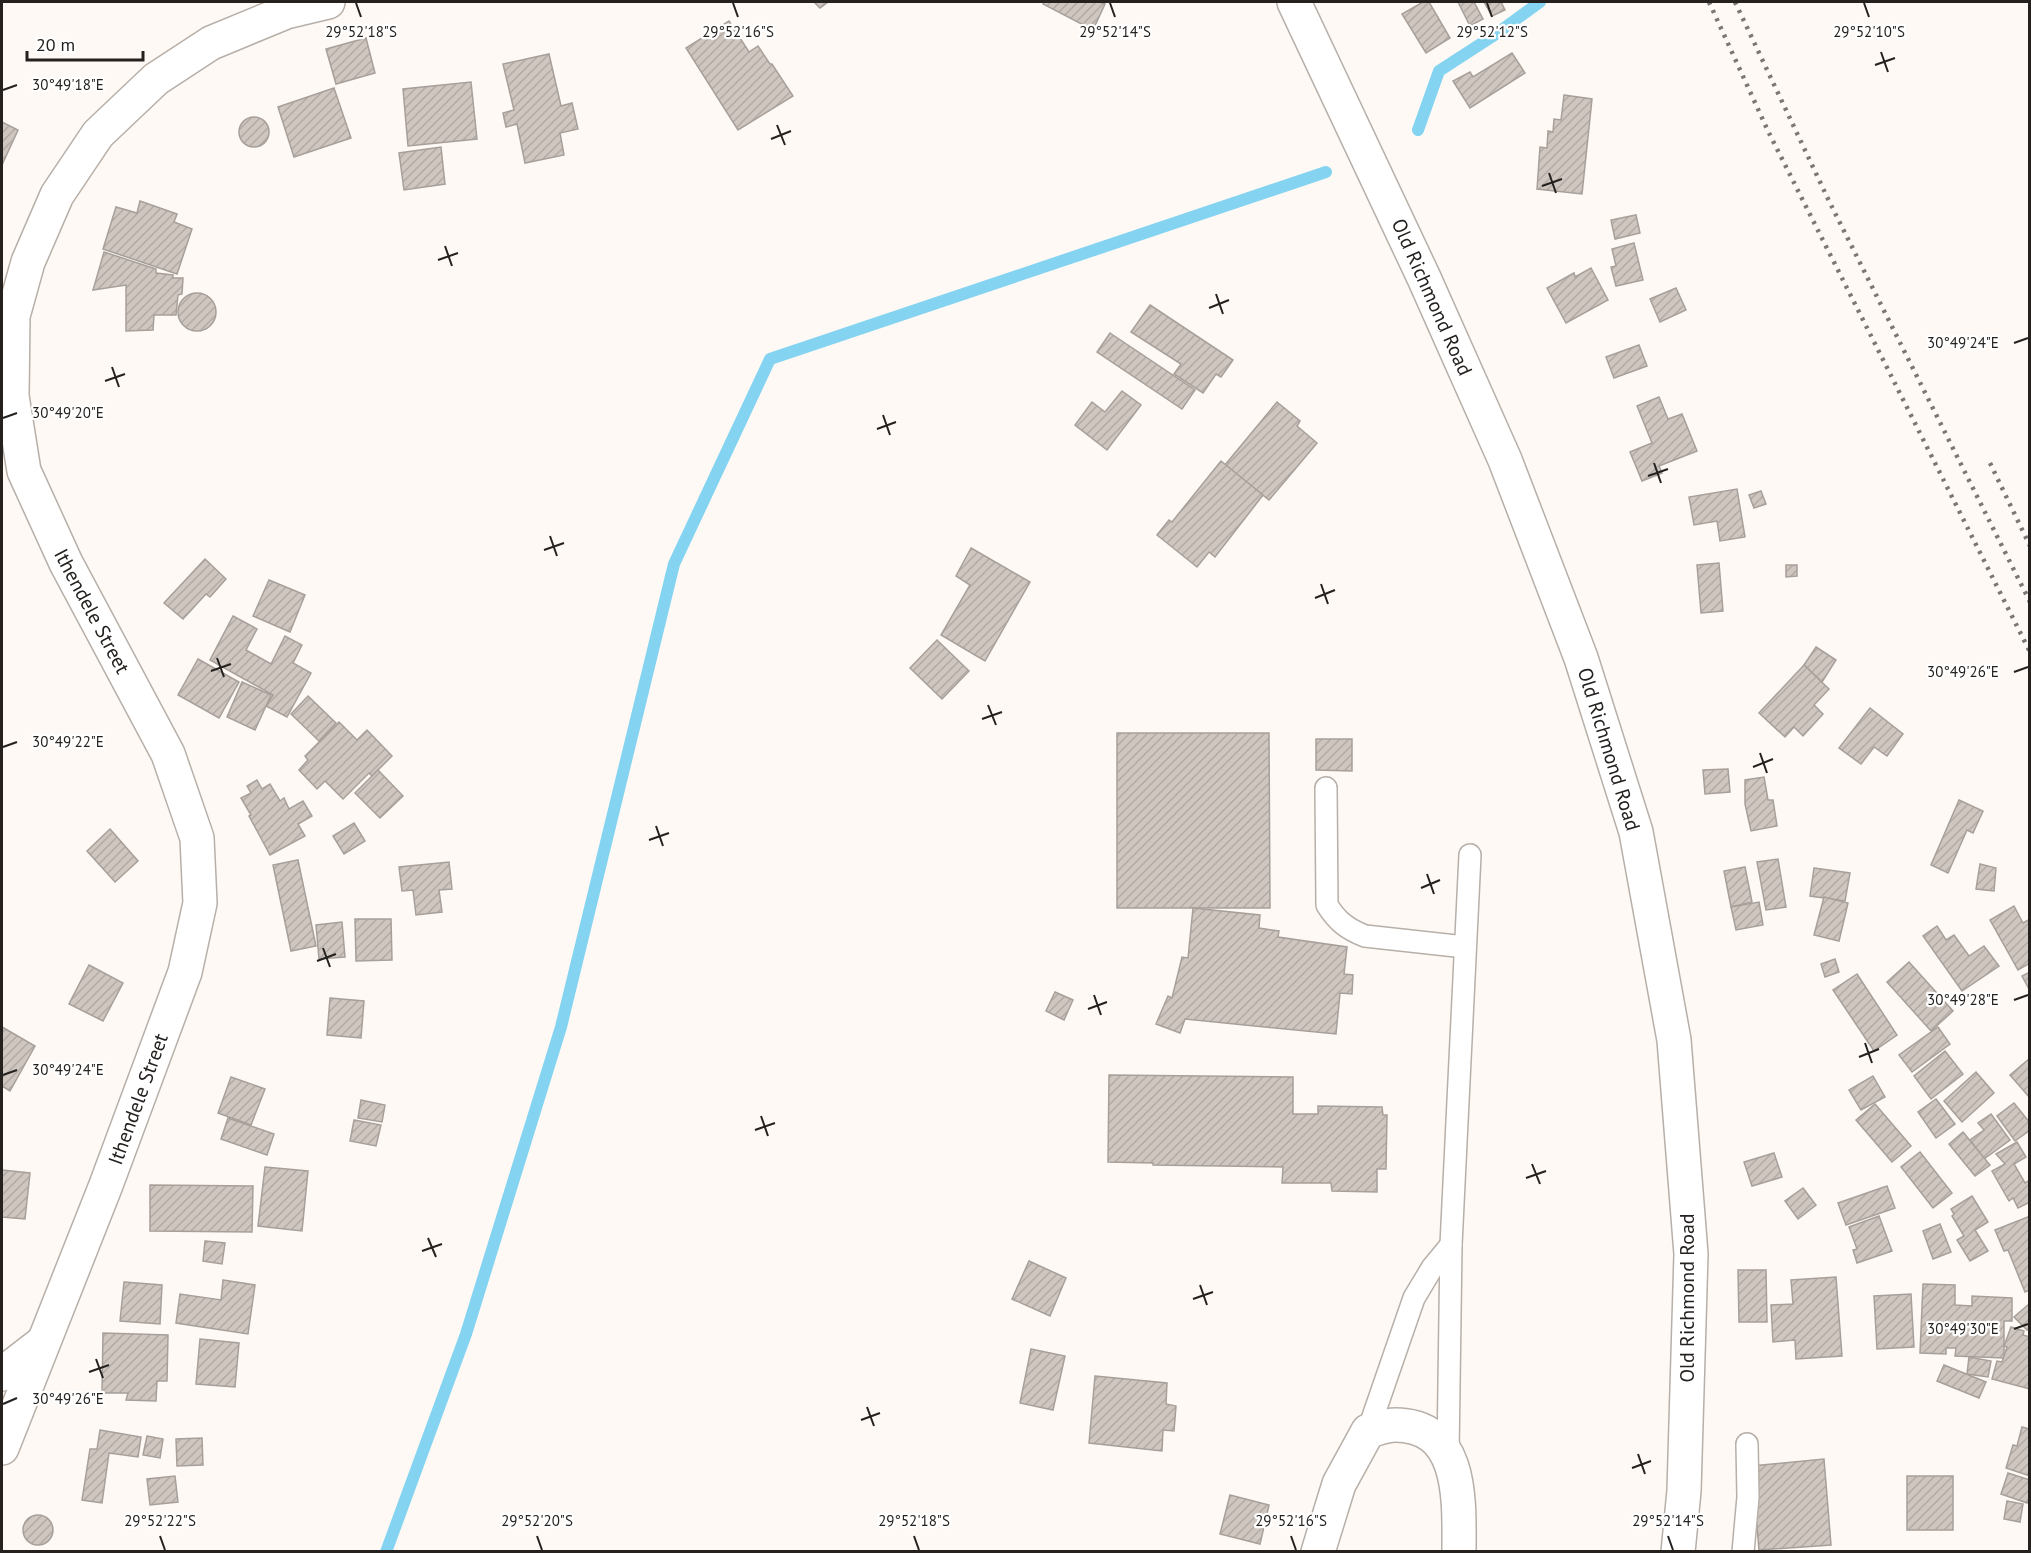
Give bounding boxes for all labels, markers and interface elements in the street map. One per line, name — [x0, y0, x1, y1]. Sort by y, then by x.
text: 29°52'18"S — [325, 22, 397, 41]
text: 29°52'16"S — [702, 22, 774, 41]
text: 29°52'14"S — [1079, 22, 1151, 41]
text: 29°52'12"S — [1456, 22, 1528, 41]
text: 29°52'10"S — [1833, 22, 1905, 41]
scale bar — [27, 24, 142, 62]
text: 20 m — [36, 33, 75, 56]
text: 30°49'18"E — [32, 75, 104, 94]
street label: Old Richmond Road — [1386, 214, 1478, 380]
text: 30°49'24"E — [1927, 333, 1999, 352]
text: 30°49'20"E — [32, 403, 104, 422]
street label: Ithendele Street — [48, 544, 136, 678]
text: 30°49'26"E — [1927, 662, 1999, 681]
street label: Old Richmond Road — [1572, 664, 1646, 834]
text: 30°49'22"E — [32, 732, 104, 751]
text: 30°49'28"E — [1927, 990, 1999, 1009]
street label: Ithendele Street — [102, 1030, 174, 1168]
text: 30°49'24"E — [32, 1060, 104, 1079]
street label: Old Richmond Road — [1674, 1213, 1700, 1383]
text: 30°49'30"E — [1927, 1319, 1999, 1338]
text: 30°49'26"E — [32, 1389, 104, 1408]
text: 29°52'22"S — [124, 1511, 196, 1530]
text: 29°52'20"S — [501, 1511, 573, 1530]
text: 29°52'18"S — [878, 1511, 950, 1530]
text: 29°52'16"S — [1255, 1511, 1327, 1530]
text: 29°52'14"S — [1632, 1511, 1704, 1530]

